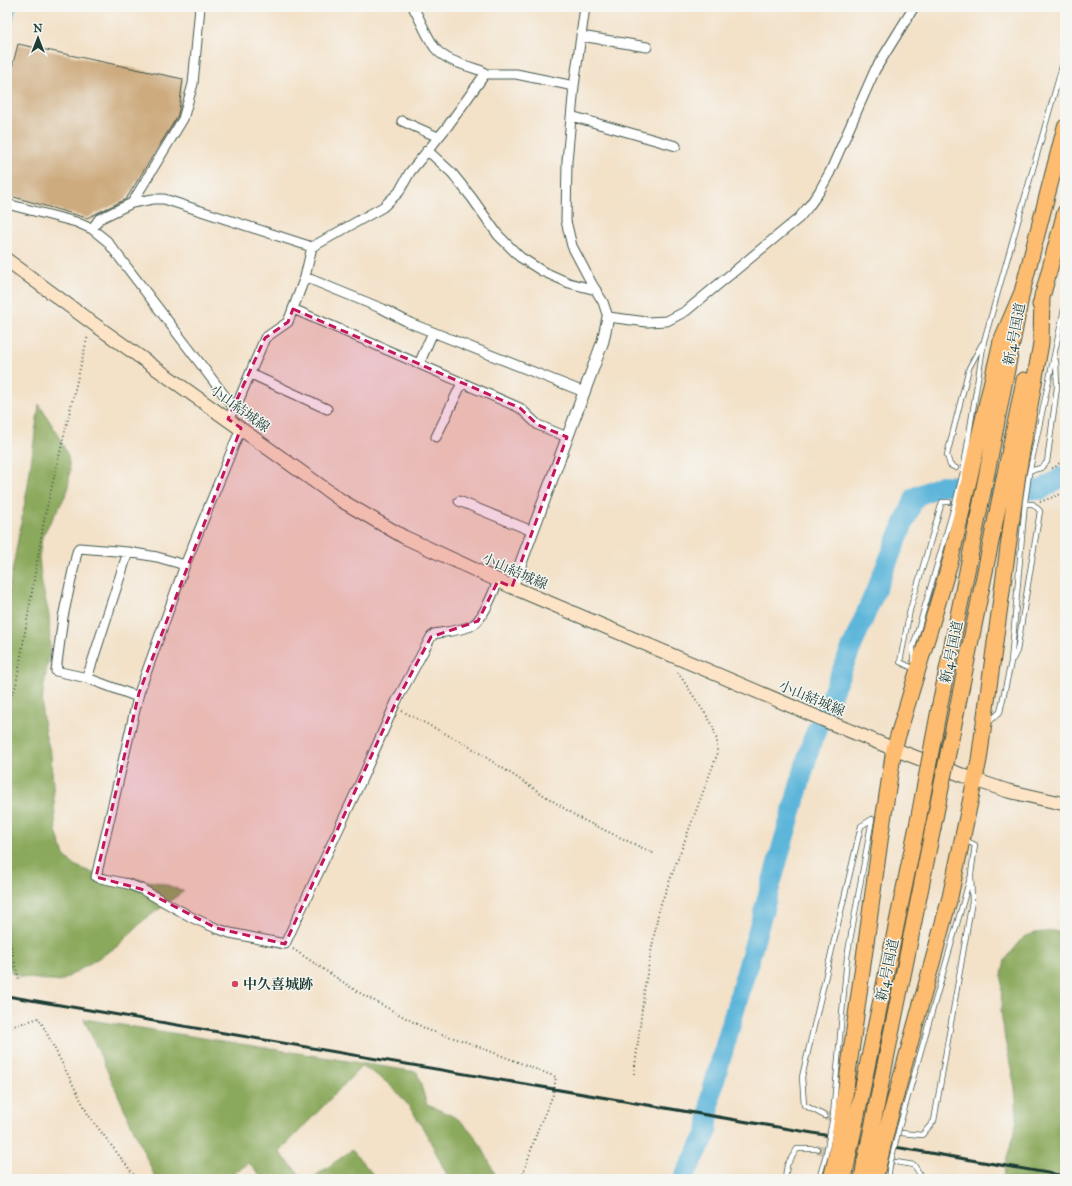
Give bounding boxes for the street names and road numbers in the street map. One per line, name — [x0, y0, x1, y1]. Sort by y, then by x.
street label: 新4号国道 — [1000, 301, 1029, 367]
street label: 小山結城線 — [206, 381, 273, 436]
street label: 小山結城線 — [479, 549, 550, 593]
street label: 新4号国道 — [937, 619, 966, 685]
street label: 小山結城線 — [776, 677, 847, 720]
street label: 新4号国道 — [873, 937, 902, 1003]

